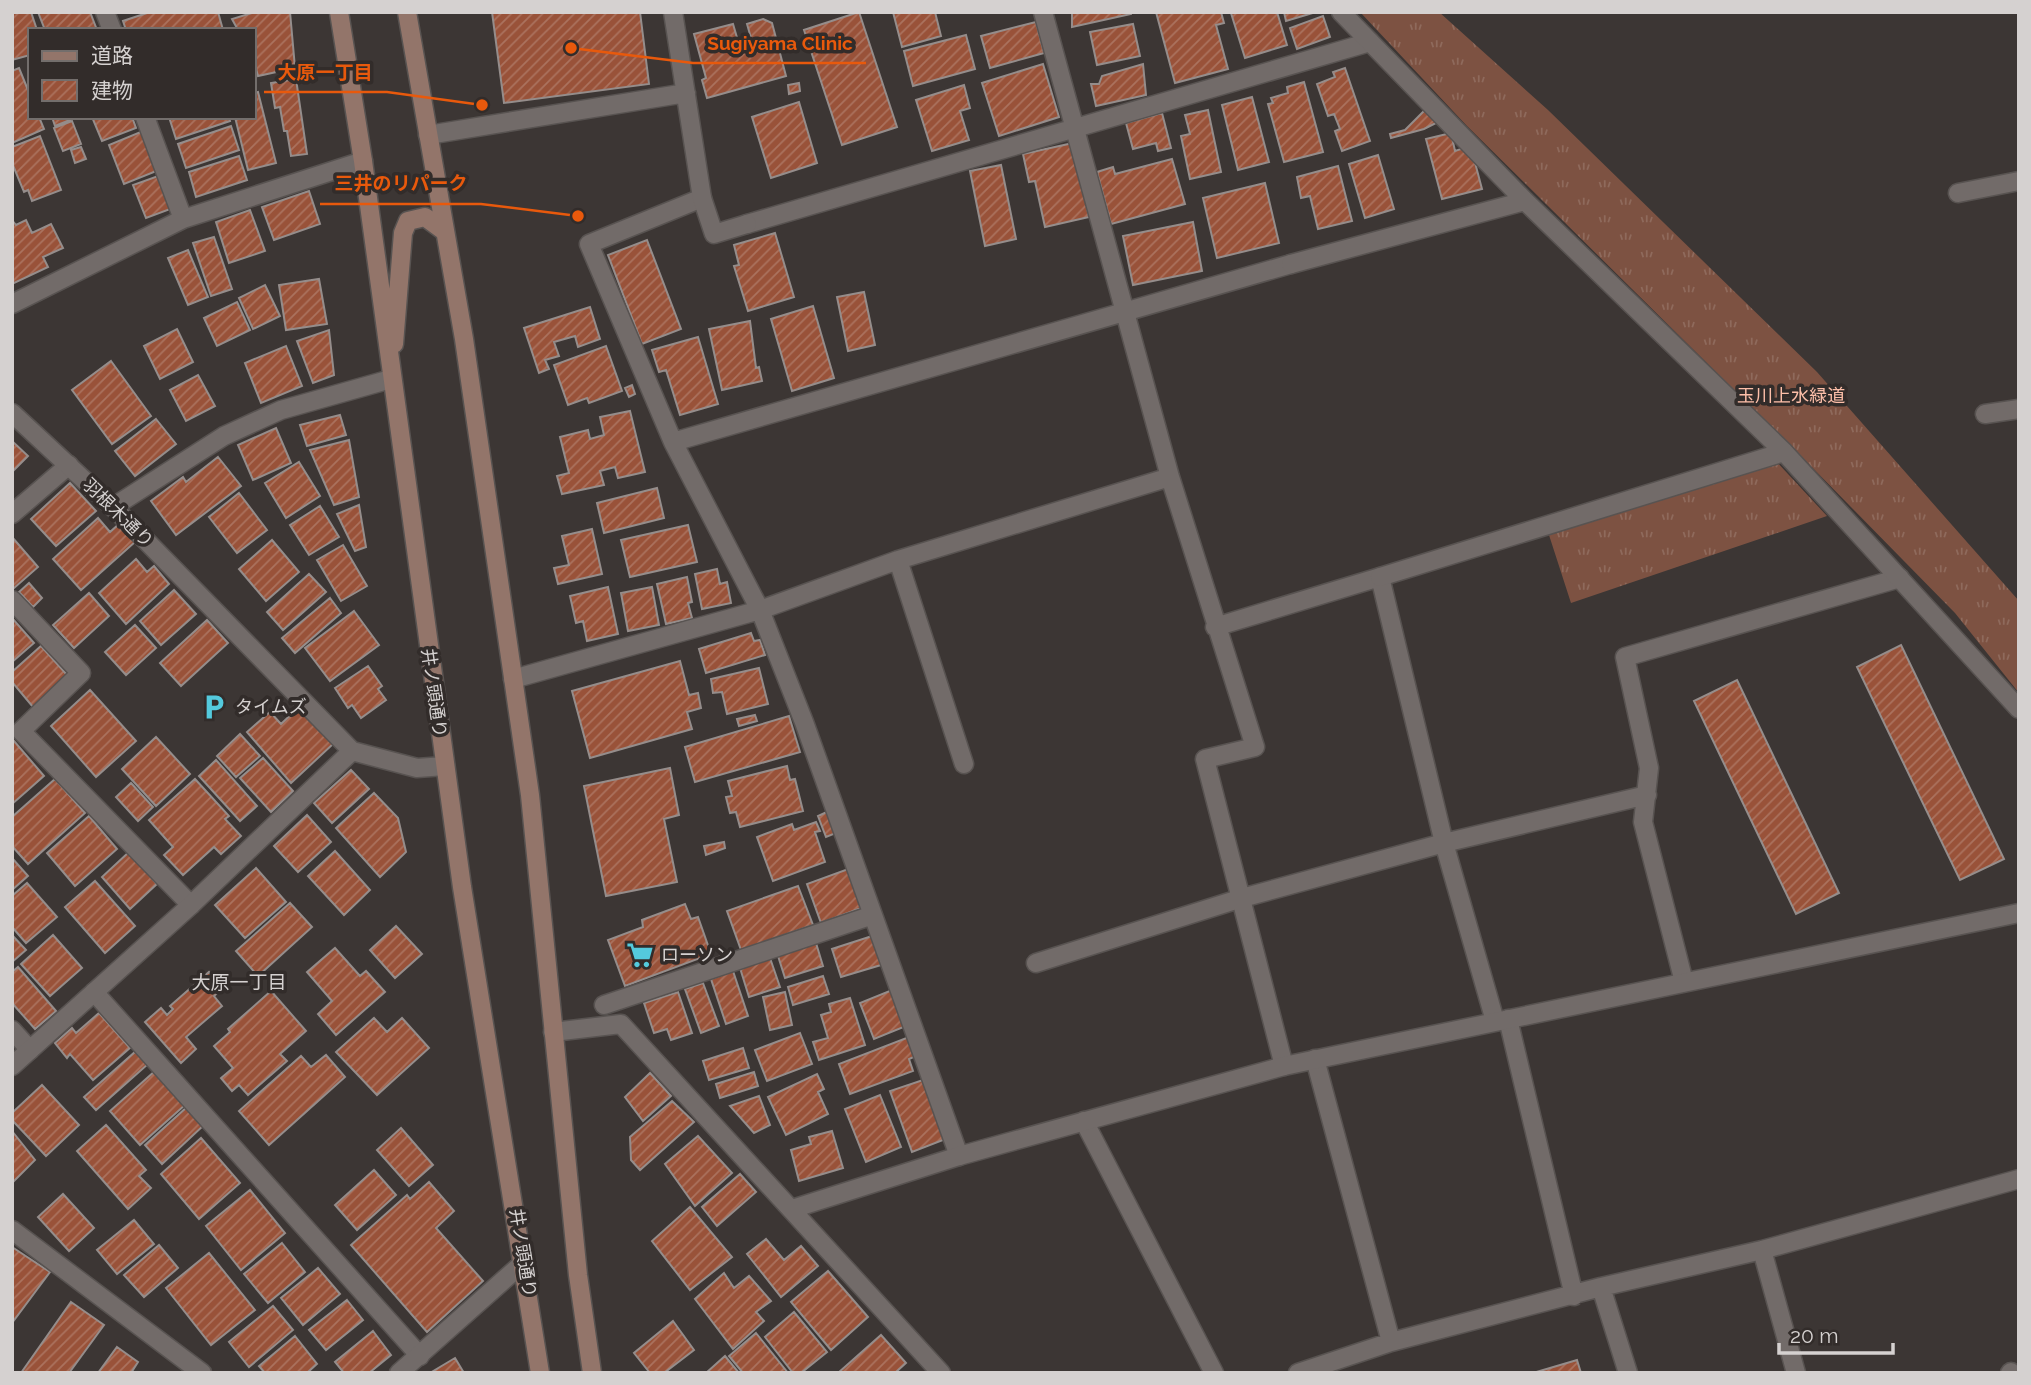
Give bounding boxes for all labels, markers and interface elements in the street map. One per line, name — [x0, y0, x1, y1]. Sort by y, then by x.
callout: Sugiyama Clinic — [693, 23, 866, 63]
legend — [28, 28, 256, 119]
text: Sugiyama Clinic — [707, 32, 853, 54]
text: 道路 — [91, 43, 133, 68]
callout: 大原一丁目 — [264, 52, 387, 92]
text: 大原一丁目 — [277, 61, 373, 83]
text: 建物 — [91, 78, 133, 103]
callout: 三井のリパーク — [320, 164, 481, 204]
text: 三井のリパーク — [334, 172, 468, 194]
park label: 玉川上水緑道 — [1737, 385, 1845, 406]
street label: 羽根木通り — [79, 474, 158, 551]
street label: 井ノ頭通り — [418, 647, 451, 739]
parking icon: タイムズ — [199, 692, 229, 722]
place label: タイムズ — [235, 696, 307, 717]
supermarket icon: ローソン — [625, 940, 655, 970]
place label: ローソン — [661, 944, 733, 965]
district label: 大原一丁目 — [191, 971, 287, 993]
street label: 井ノ頭通り — [506, 1207, 541, 1299]
scale bar — [1779, 1312, 1893, 1356]
text: 20 m — [1790, 1323, 1838, 1348]

